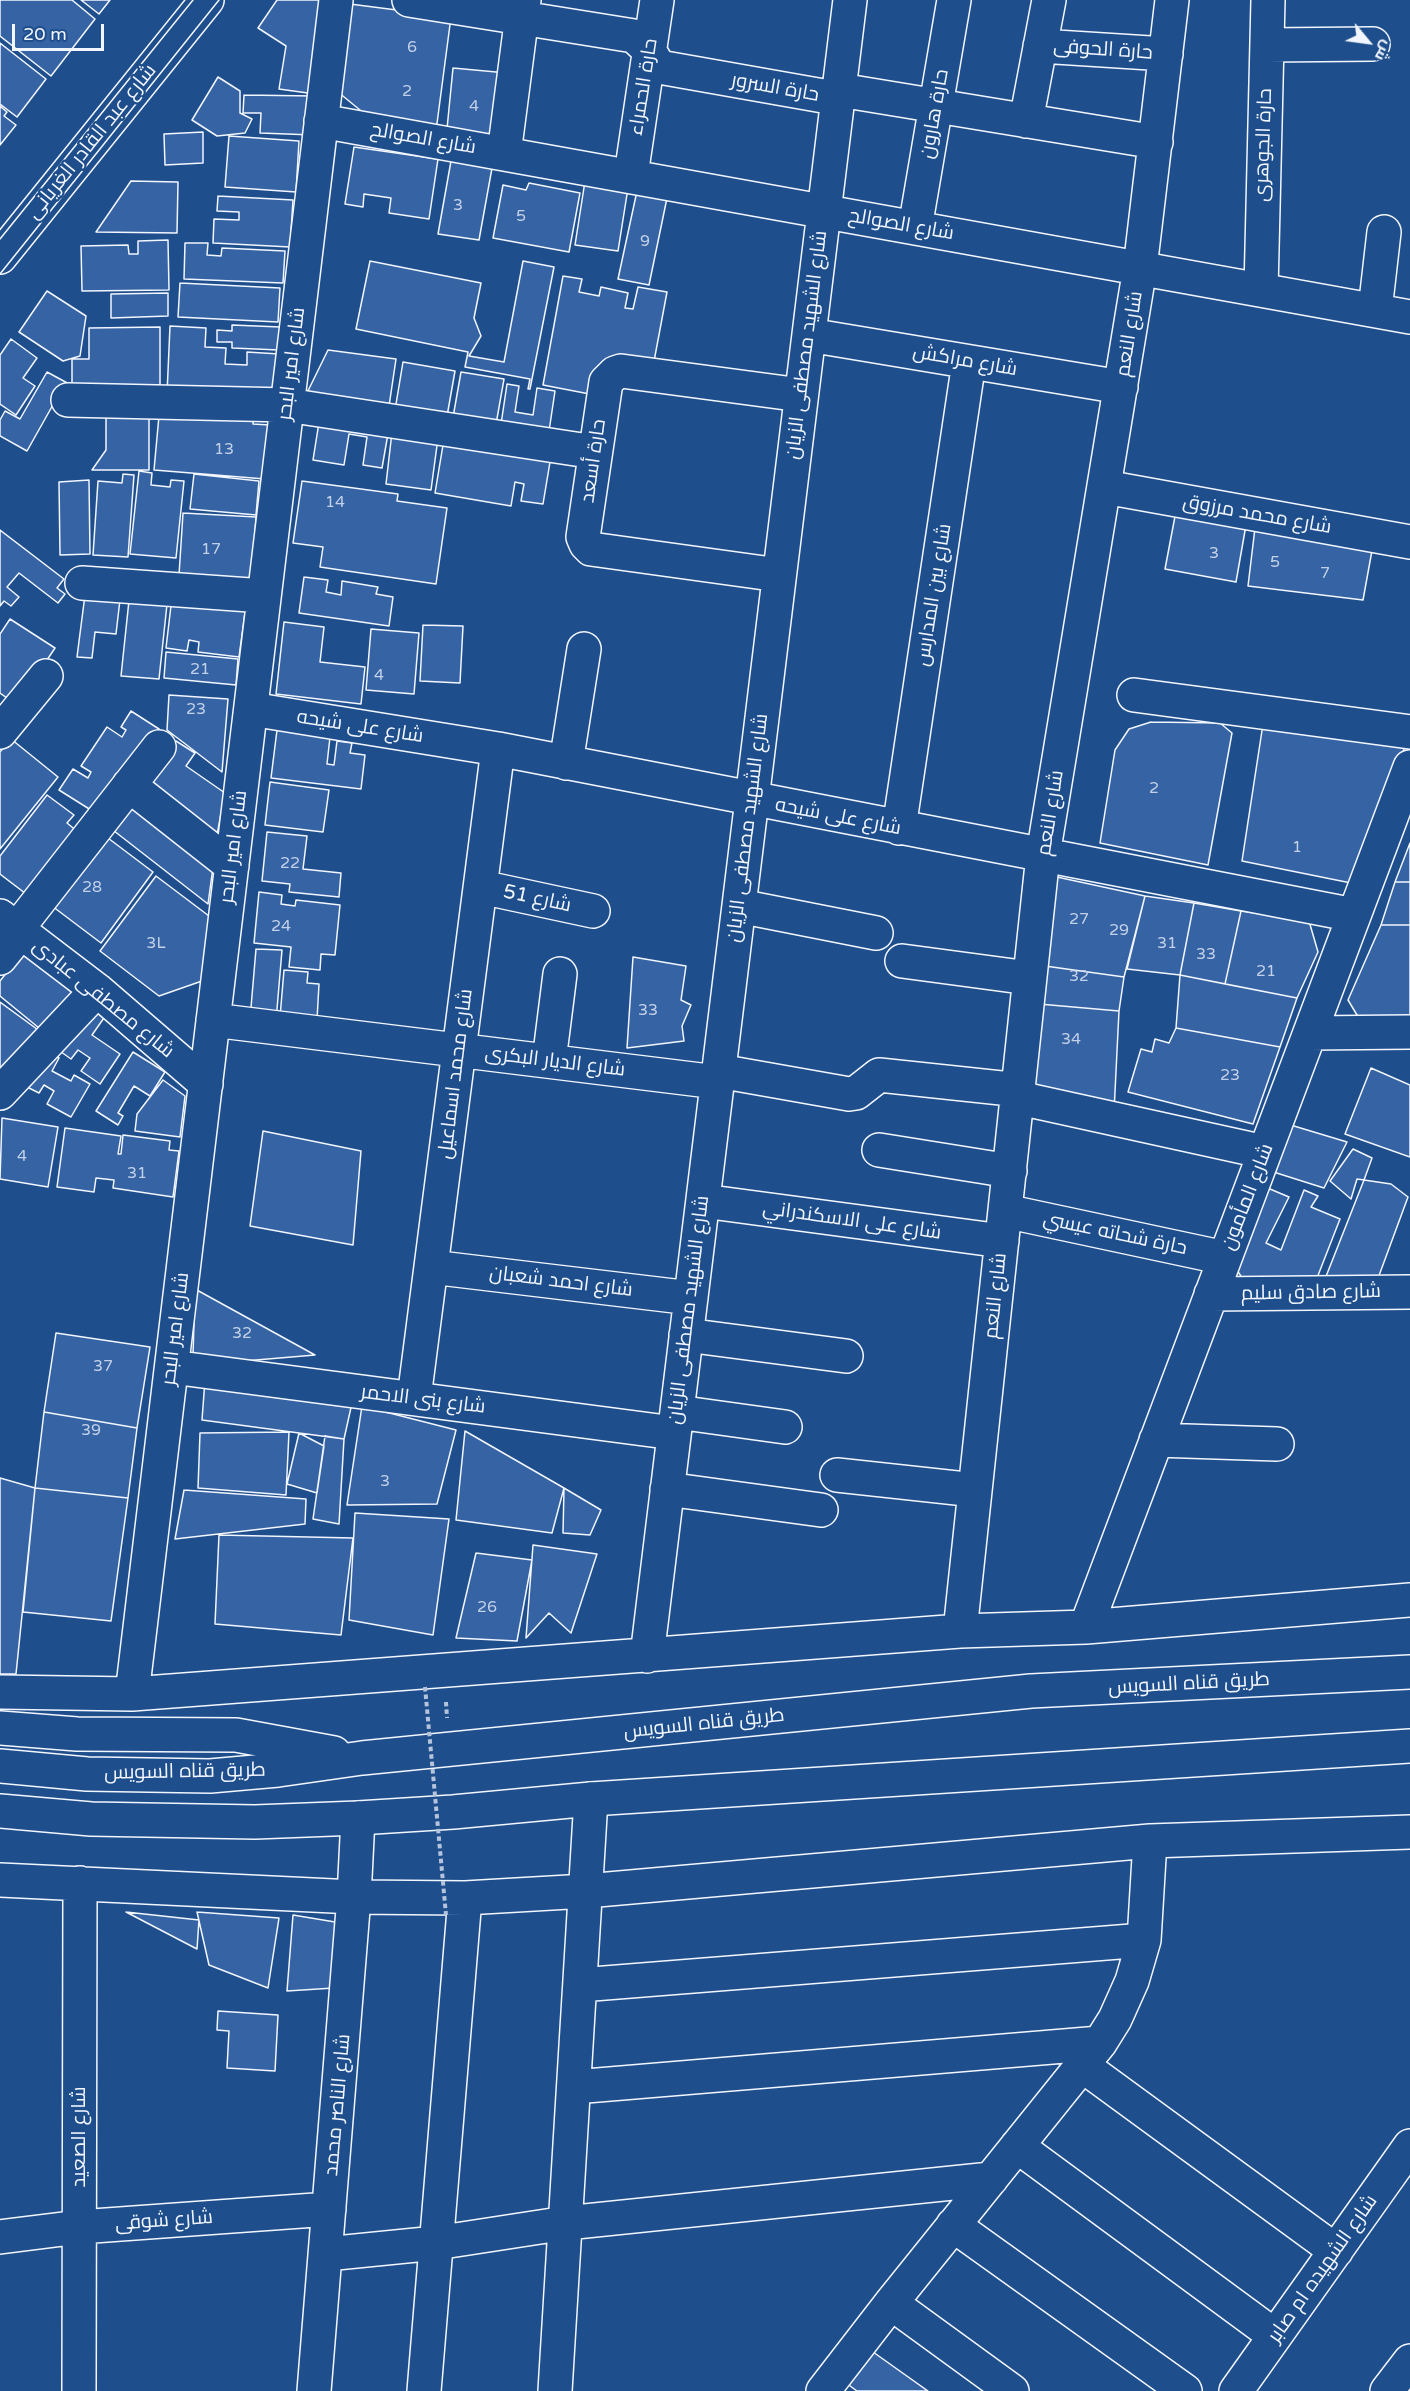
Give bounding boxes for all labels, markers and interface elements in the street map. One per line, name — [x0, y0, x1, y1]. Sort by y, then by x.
scale bar — [15, 12, 106, 50]
north arrow — [1338, 12, 1398, 72]
text: 20 m — [23, 23, 67, 45]
street label: حارة الحوفى — [1053, 35, 1153, 65]
street label: حارة الحمراء — [624, 37, 664, 137]
text: ش — [1370, 37, 1397, 65]
house number: 6 — [407, 38, 417, 58]
street label: شارع عبد القادر الغريانى — [22, 60, 162, 224]
street label: حارة هارون — [915, 67, 955, 161]
street label: حارة السرور — [729, 68, 821, 108]
house number: 2 — [402, 82, 412, 102]
street label: حارة الجوهرى — [1250, 88, 1278, 202]
house number: 4 — [469, 97, 479, 117]
street label: شارع الصوالح — [368, 118, 478, 160]
house number: 3 — [453, 196, 463, 216]
street label: شارع الصوالح — [846, 204, 956, 246]
house number: 5 — [516, 207, 526, 227]
street label: شارع الشهيد مصطفى الزيان — [781, 229, 833, 461]
house number: 9 — [640, 232, 650, 252]
street label: شارع النعم — [1111, 289, 1149, 379]
street label: شارع امير البحر — [273, 306, 311, 422]
street label: شارع مراكش — [911, 340, 1019, 382]
street label: حارة أسعد — [576, 418, 612, 504]
house number: 13 — [214, 440, 234, 460]
street label: شارع محمد مرزوق — [1181, 490, 1333, 540]
house number: 14 — [325, 493, 345, 513]
street label: شارع بين المدارس — [911, 522, 957, 668]
house number: 17 — [201, 540, 221, 560]
house number: 3 — [1209, 544, 1219, 564]
house number: 5 — [1270, 553, 1280, 573]
house number: 7 — [1320, 564, 1330, 584]
house number: 21 — [190, 660, 210, 680]
house number: 4 — [374, 666, 384, 686]
house number: 23 — [186, 700, 206, 720]
street label: شارع على شيحه — [295, 705, 425, 749]
street label: شارع الشهيد مصطفى الزيان — [722, 712, 774, 944]
street label: شارع النعم — [1032, 768, 1070, 858]
house number: 2 — [1149, 779, 1159, 799]
street label: شارع امير البحر — [215, 789, 253, 905]
street label: شارع على شيحه — [773, 793, 903, 841]
house number: 1 — [1292, 838, 1302, 858]
house number: 22 — [280, 854, 300, 874]
house number: 28 — [82, 878, 102, 898]
street label: شارع 51 — [501, 880, 573, 918]
house number: 27 — [1069, 910, 1089, 930]
house number: 24 — [271, 917, 291, 937]
house number: 29 — [1109, 921, 1129, 941]
street label: شارع مصطفى عبادى — [27, 934, 179, 1064]
house number: 3L — [146, 934, 166, 954]
house number: 31 — [1157, 934, 1177, 954]
house number: 33 — [1196, 945, 1216, 965]
house number: 21 — [1256, 962, 1276, 982]
house number: 32 — [1069, 967, 1089, 987]
street label: شارع محمد اسماعيل — [434, 988, 478, 1160]
house number: 33 — [638, 1001, 658, 1021]
house number: 34 — [1061, 1030, 1081, 1050]
street label: شارع الديار البكرى — [484, 1041, 626, 1083]
house number: 23 — [1220, 1066, 1240, 1086]
street label: شارع المأمون — [1217, 1140, 1279, 1254]
house number: 4 — [17, 1147, 27, 1167]
house number: 31 — [127, 1164, 147, 1184]
street label: شارع الشهيد مصطفى الزيان — [663, 1194, 715, 1426]
street label: شارع على الاسكندراني — [761, 1197, 943, 1245]
street label: حارة شحاته عيسي — [1041, 1207, 1189, 1261]
street label: شارع النعم — [980, 1252, 1012, 1340]
street label: شارع احمد شعبان — [488, 1261, 634, 1303]
street label: شارع امير البحر — [157, 1271, 195, 1387]
street label: شارع صادق سليم — [1241, 1280, 1381, 1306]
house number: 32 — [232, 1324, 252, 1344]
house number: 37 — [93, 1357, 113, 1377]
street label: شارع بنى الاحمر — [359, 1380, 487, 1420]
house number: 39 — [81, 1421, 101, 1441]
house number: 3 — [380, 1472, 390, 1492]
house number: 26 — [477, 1598, 497, 1618]
street label: طريق قناه السويس — [1108, 1668, 1270, 1700]
street label: طريق قناه السويس — [622, 1704, 786, 1744]
street label: طريق قناه السويس — [104, 1759, 266, 1785]
street label: شارع الناصر محمد — [320, 2033, 356, 2177]
street label: شارع الصعيد — [68, 2086, 92, 2188]
street label: شارع الشهيده ام صابر — [1263, 2190, 1383, 2348]
street label: شارع شوقى — [114, 2206, 214, 2236]

